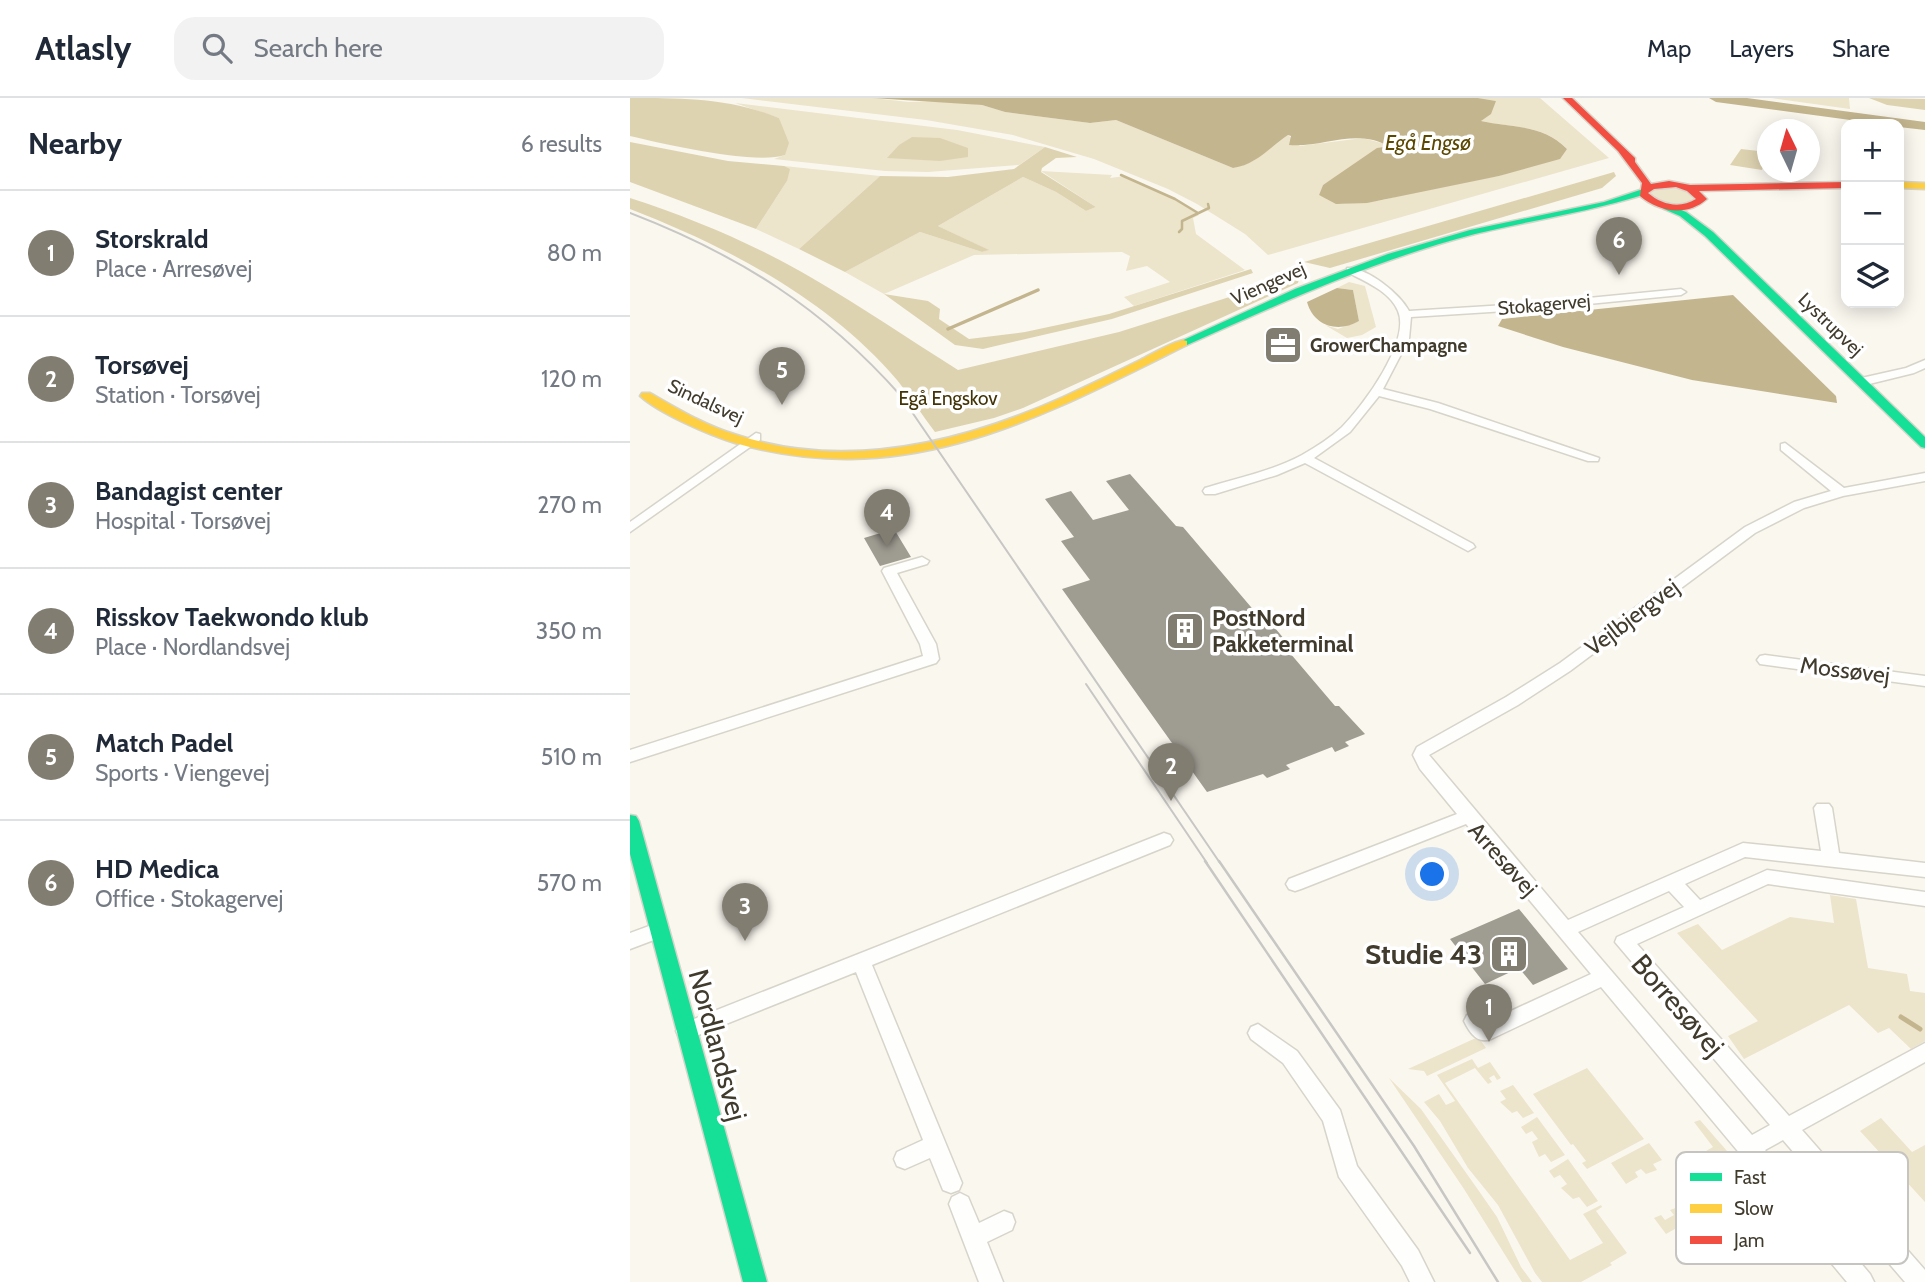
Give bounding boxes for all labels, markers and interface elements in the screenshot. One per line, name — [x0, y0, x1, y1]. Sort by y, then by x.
search box — [174, 17, 664, 80]
text: Atlasly — [35, 28, 132, 68]
icon: search — [198, 29, 236, 67]
text: Search here — [254, 32, 383, 64]
text: Map — [1647, 34, 1691, 63]
text: Layers — [1729, 34, 1794, 63]
text: Share — [1832, 34, 1890, 63]
north arrow — [1757, 119, 1820, 182]
map controls — [1841, 119, 1904, 308]
button: + — [1841, 119, 1904, 182]
text: Nearby — [28, 125, 122, 162]
text: 6 results — [521, 130, 602, 158]
water label: Egå Engsø — [1385, 130, 1471, 155]
button: − — [1841, 182, 1904, 245]
pin: 6 — [1596, 217, 1642, 275]
text: Storskrald — [95, 223, 209, 255]
text: 1 — [47, 239, 55, 267]
text: 80 m — [547, 239, 602, 267]
button: layers — [1841, 245, 1904, 308]
text: Place · Arresøvej — [95, 255, 252, 283]
street label: Viengevej — [1228, 257, 1309, 310]
street label: Lystrupvej — [1793, 288, 1868, 361]
street label: Stokagervej — [1497, 289, 1592, 320]
office icon: GrowerChampagne — [1262, 324, 1304, 366]
place label: GrowerChampagne — [1310, 334, 1467, 357]
pin: 5 — [759, 347, 805, 405]
text: Torsøvej — [95, 349, 189, 381]
text: 2 — [45, 365, 57, 393]
text: 120 m — [541, 365, 602, 393]
street label: Sindalsvej — [664, 374, 747, 429]
text: Station · Torsøvej — [95, 381, 261, 409]
park label: Egå Engskov — [898, 387, 998, 410]
text: Bandagist center — [95, 475, 282, 507]
pin: 4 — [864, 489, 910, 547]
text: 3 — [45, 491, 57, 519]
text: 270 m — [537, 491, 602, 519]
text: Hospital · Torsøvej — [95, 507, 271, 535]
street label: Vejlbjergvej — [1579, 573, 1685, 661]
text: Risskov Taekwondo klub — [95, 601, 369, 633]
place label: PostNord Pakketerminal — [1212, 604, 1354, 658]
building icon: PostNord Pakketerminal — [1164, 610, 1206, 652]
text: 4 — [44, 617, 58, 645]
text: 350 m — [536, 617, 602, 645]
text: Place · Nordlandsvej — [95, 633, 290, 661]
street label: Mossøvej — [1798, 651, 1892, 689]
text: Match Padel — [95, 727, 233, 759]
text: 5 — [45, 743, 57, 771]
text: 510 m — [541, 743, 602, 771]
pin: 2 — [1148, 743, 1194, 801]
text: Sports · Viengevej — [95, 759, 270, 787]
street label: Arresøvej — [1463, 816, 1543, 902]
text: HD Medica — [95, 853, 219, 885]
your location — [1415, 857, 1449, 891]
text: 6 — [45, 869, 57, 897]
text: 570 m — [537, 869, 602, 897]
pin: 3 — [722, 883, 768, 941]
text: Office · Stokagervej — [95, 885, 283, 913]
building icon: Studie 43 — [1488, 933, 1530, 975]
place label: Studie 43 — [1365, 937, 1482, 971]
street label: Borresøvej — [1624, 947, 1732, 1063]
street label: Nordlandsvej — [681, 966, 755, 1124]
pin: 1 — [1466, 984, 1512, 1042]
legend — [1676, 1152, 1908, 1264]
text: Fast — [1734, 1166, 1767, 1189]
text: Slow — [1734, 1197, 1774, 1220]
text: Jam — [1733, 1229, 1764, 1252]

